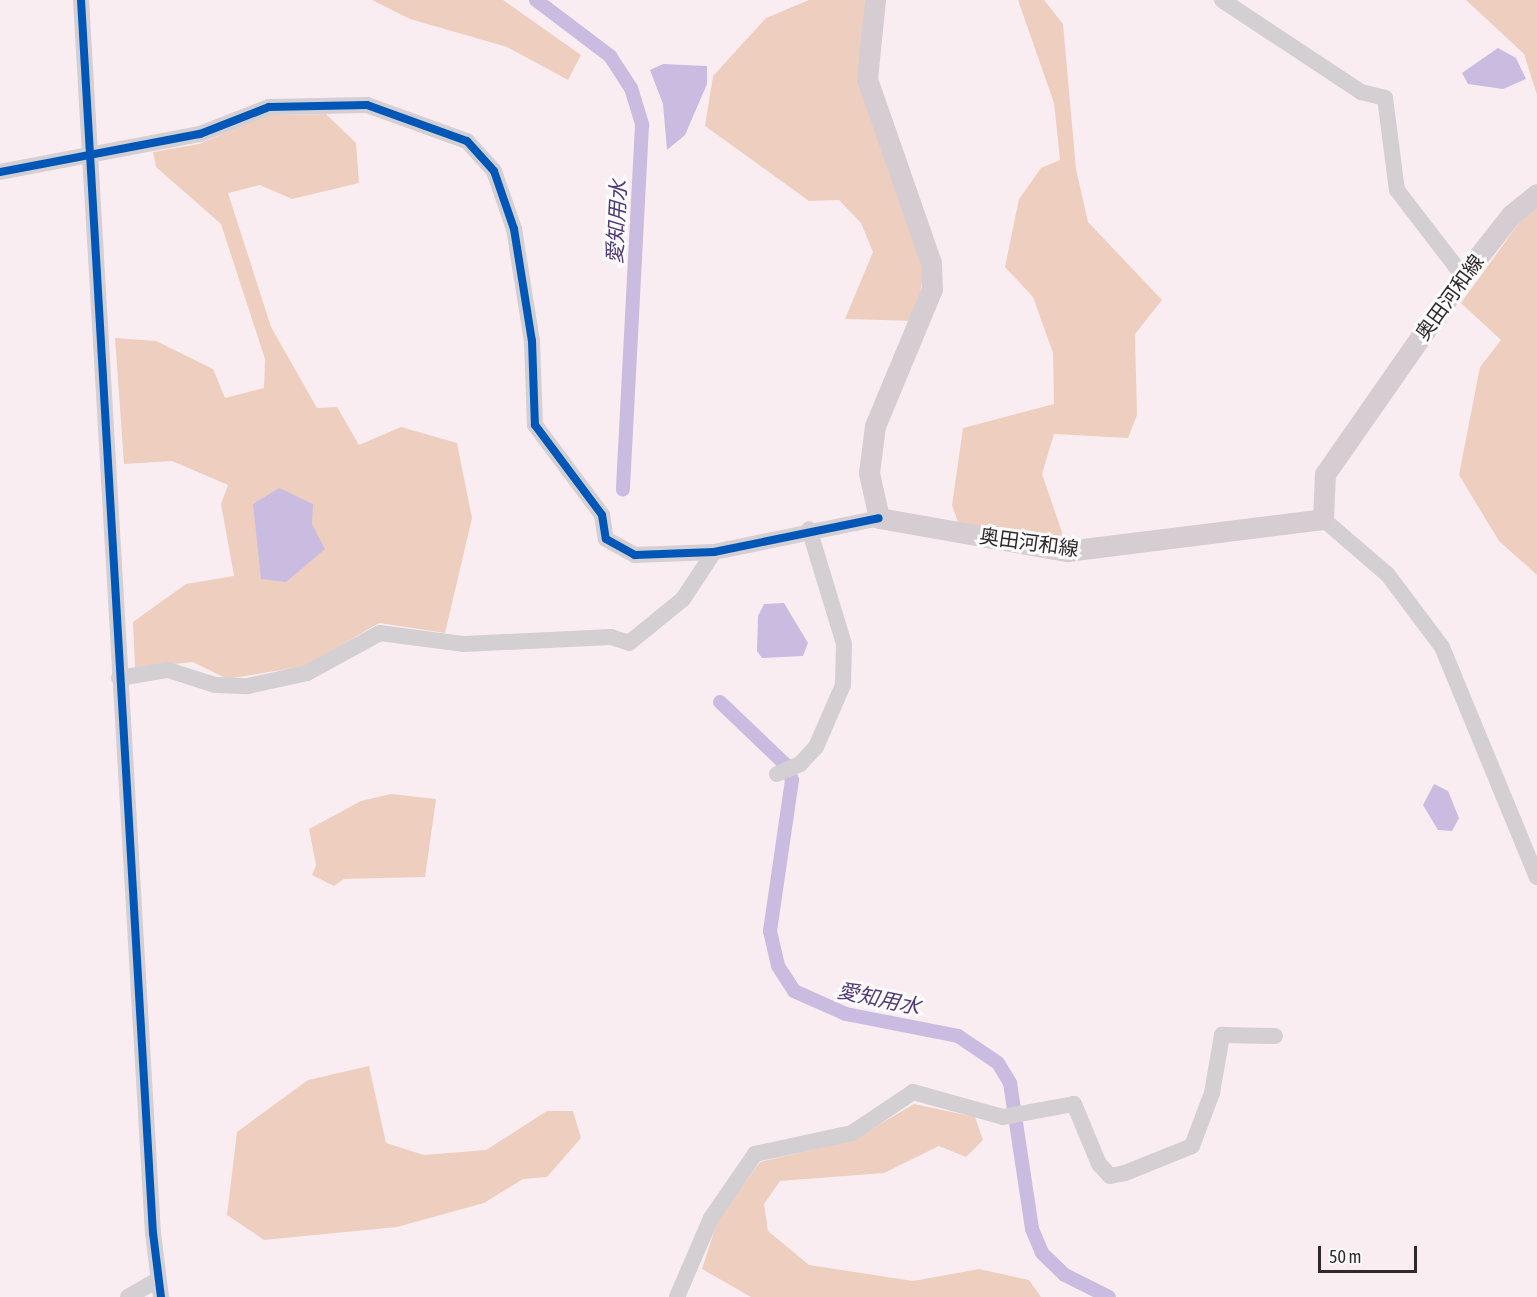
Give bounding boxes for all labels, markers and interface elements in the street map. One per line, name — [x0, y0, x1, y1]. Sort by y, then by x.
water label: 愛知用水 — [601, 179, 631, 265]
street label: 奥田河和線 — [1410, 249, 1488, 345]
street label: 奥田河和線 — [978, 523, 1080, 561]
water label: 愛知用水 — [835, 977, 923, 1019]
scale bar — [1321, 1234, 1420, 1272]
text: 50 m — [1329, 1246, 1361, 1267]

